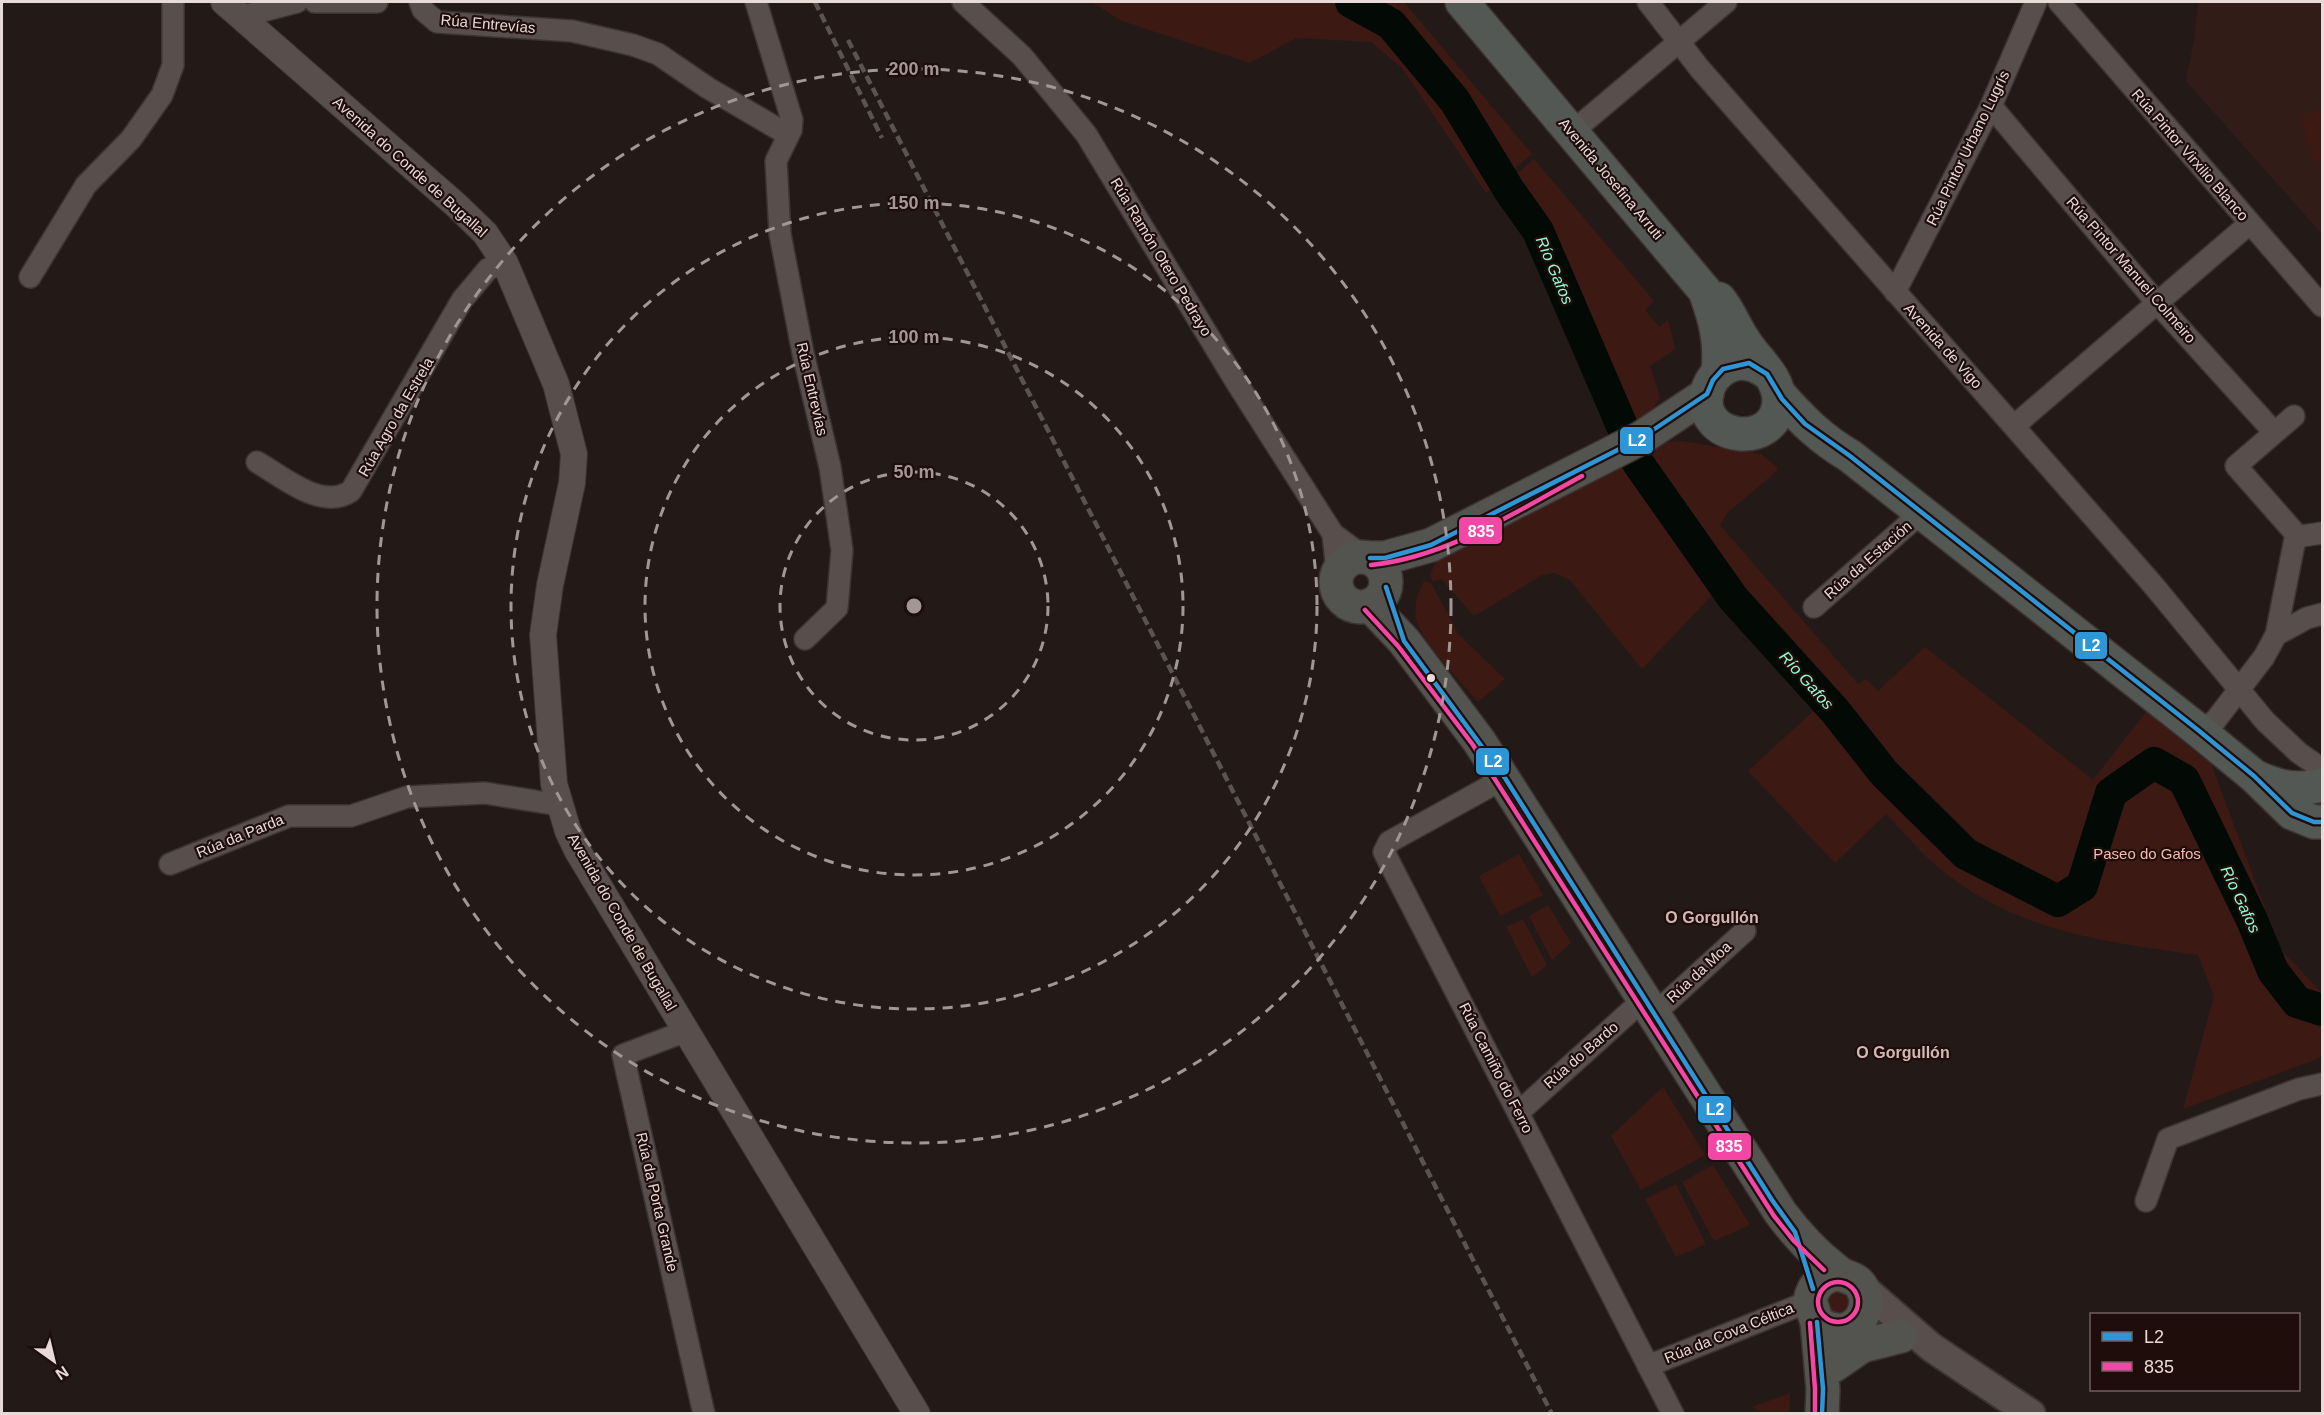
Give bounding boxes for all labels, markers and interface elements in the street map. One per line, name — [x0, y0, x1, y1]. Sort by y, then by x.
street label: Rúa Entrevías — [440, 11, 536, 36]
text: 200 m — [888, 59, 940, 79]
street label: Rúa Pintor Urbano Lugrís — [1923, 68, 2012, 228]
street label: Rúa Pintor Virxilio Blanco — [2129, 85, 2252, 224]
street label: Avenida do Conde de Bugallal — [330, 93, 491, 240]
street label: Avenida Josefina Arruti — [1556, 115, 1667, 243]
street label: Rúa Ramón Otero Pedrayo — [1107, 174, 1216, 339]
text: 150 m — [888, 193, 940, 213]
street label: Rúa Pintor Manuel Colmeiro — [2063, 193, 2200, 346]
water label: Río Gafos — [1533, 234, 1576, 307]
street label: Avenida de Vigo — [1901, 300, 1986, 392]
text: 100 m — [888, 327, 940, 347]
street label: Rúa Entrevías — [794, 341, 831, 437]
street label: Rúa Agro da Estrela — [355, 354, 437, 479]
line badge: L2 — [1619, 426, 1654, 455]
text: L2 — [1628, 432, 1646, 449]
text: 50 m — [893, 462, 935, 482]
line badge: 835 — [1458, 516, 1503, 545]
street label: Rúa da Estación — [1821, 517, 1915, 602]
text: 835 — [1468, 523, 1494, 540]
centre of rings — [904, 596, 924, 616]
line badge: L2 — [2074, 631, 2108, 660]
text: L2 — [2082, 637, 2100, 654]
water label: Río Gafos — [1776, 648, 1837, 713]
unlabelled marker — [1425, 672, 1437, 684]
line badge: L2 — [1475, 747, 1510, 776]
text: L2 — [1484, 753, 1502, 770]
street label: Rúa da Parda — [194, 810, 287, 861]
street label: Avenida do Conde de Bugallal — [565, 830, 680, 1013]
park label: Paseo do Gafos — [2093, 845, 2201, 862]
water label: Río Gafos — [2218, 863, 2263, 935]
district label: O Gorgullón — [1665, 909, 1759, 926]
street label: Rúa da Moa — [1663, 937, 1735, 1006]
street label: Rúa Camiño do Ferro — [1456, 1000, 1537, 1136]
street label: Rúa do Bardo — [1540, 1018, 1621, 1091]
district label: O Gorgullón — [1856, 1044, 1950, 1061]
line badge: L2 — [1697, 1095, 1732, 1124]
text: L2 — [1706, 1101, 1724, 1118]
street label: Rúa da Porta Grande — [633, 1131, 682, 1273]
line badge: 835 — [1707, 1132, 1752, 1161]
text: 835 — [1716, 1138, 1742, 1155]
street label: Rúa da Cova Céltica — [1662, 1299, 1796, 1366]
legend — [2090, 1313, 2300, 1391]
text: L2 — [2144, 1327, 2164, 1347]
north arrow — [24, 1331, 84, 1391]
text: 835 — [2144, 1357, 2174, 1377]
text: N — [53, 1363, 72, 1383]

